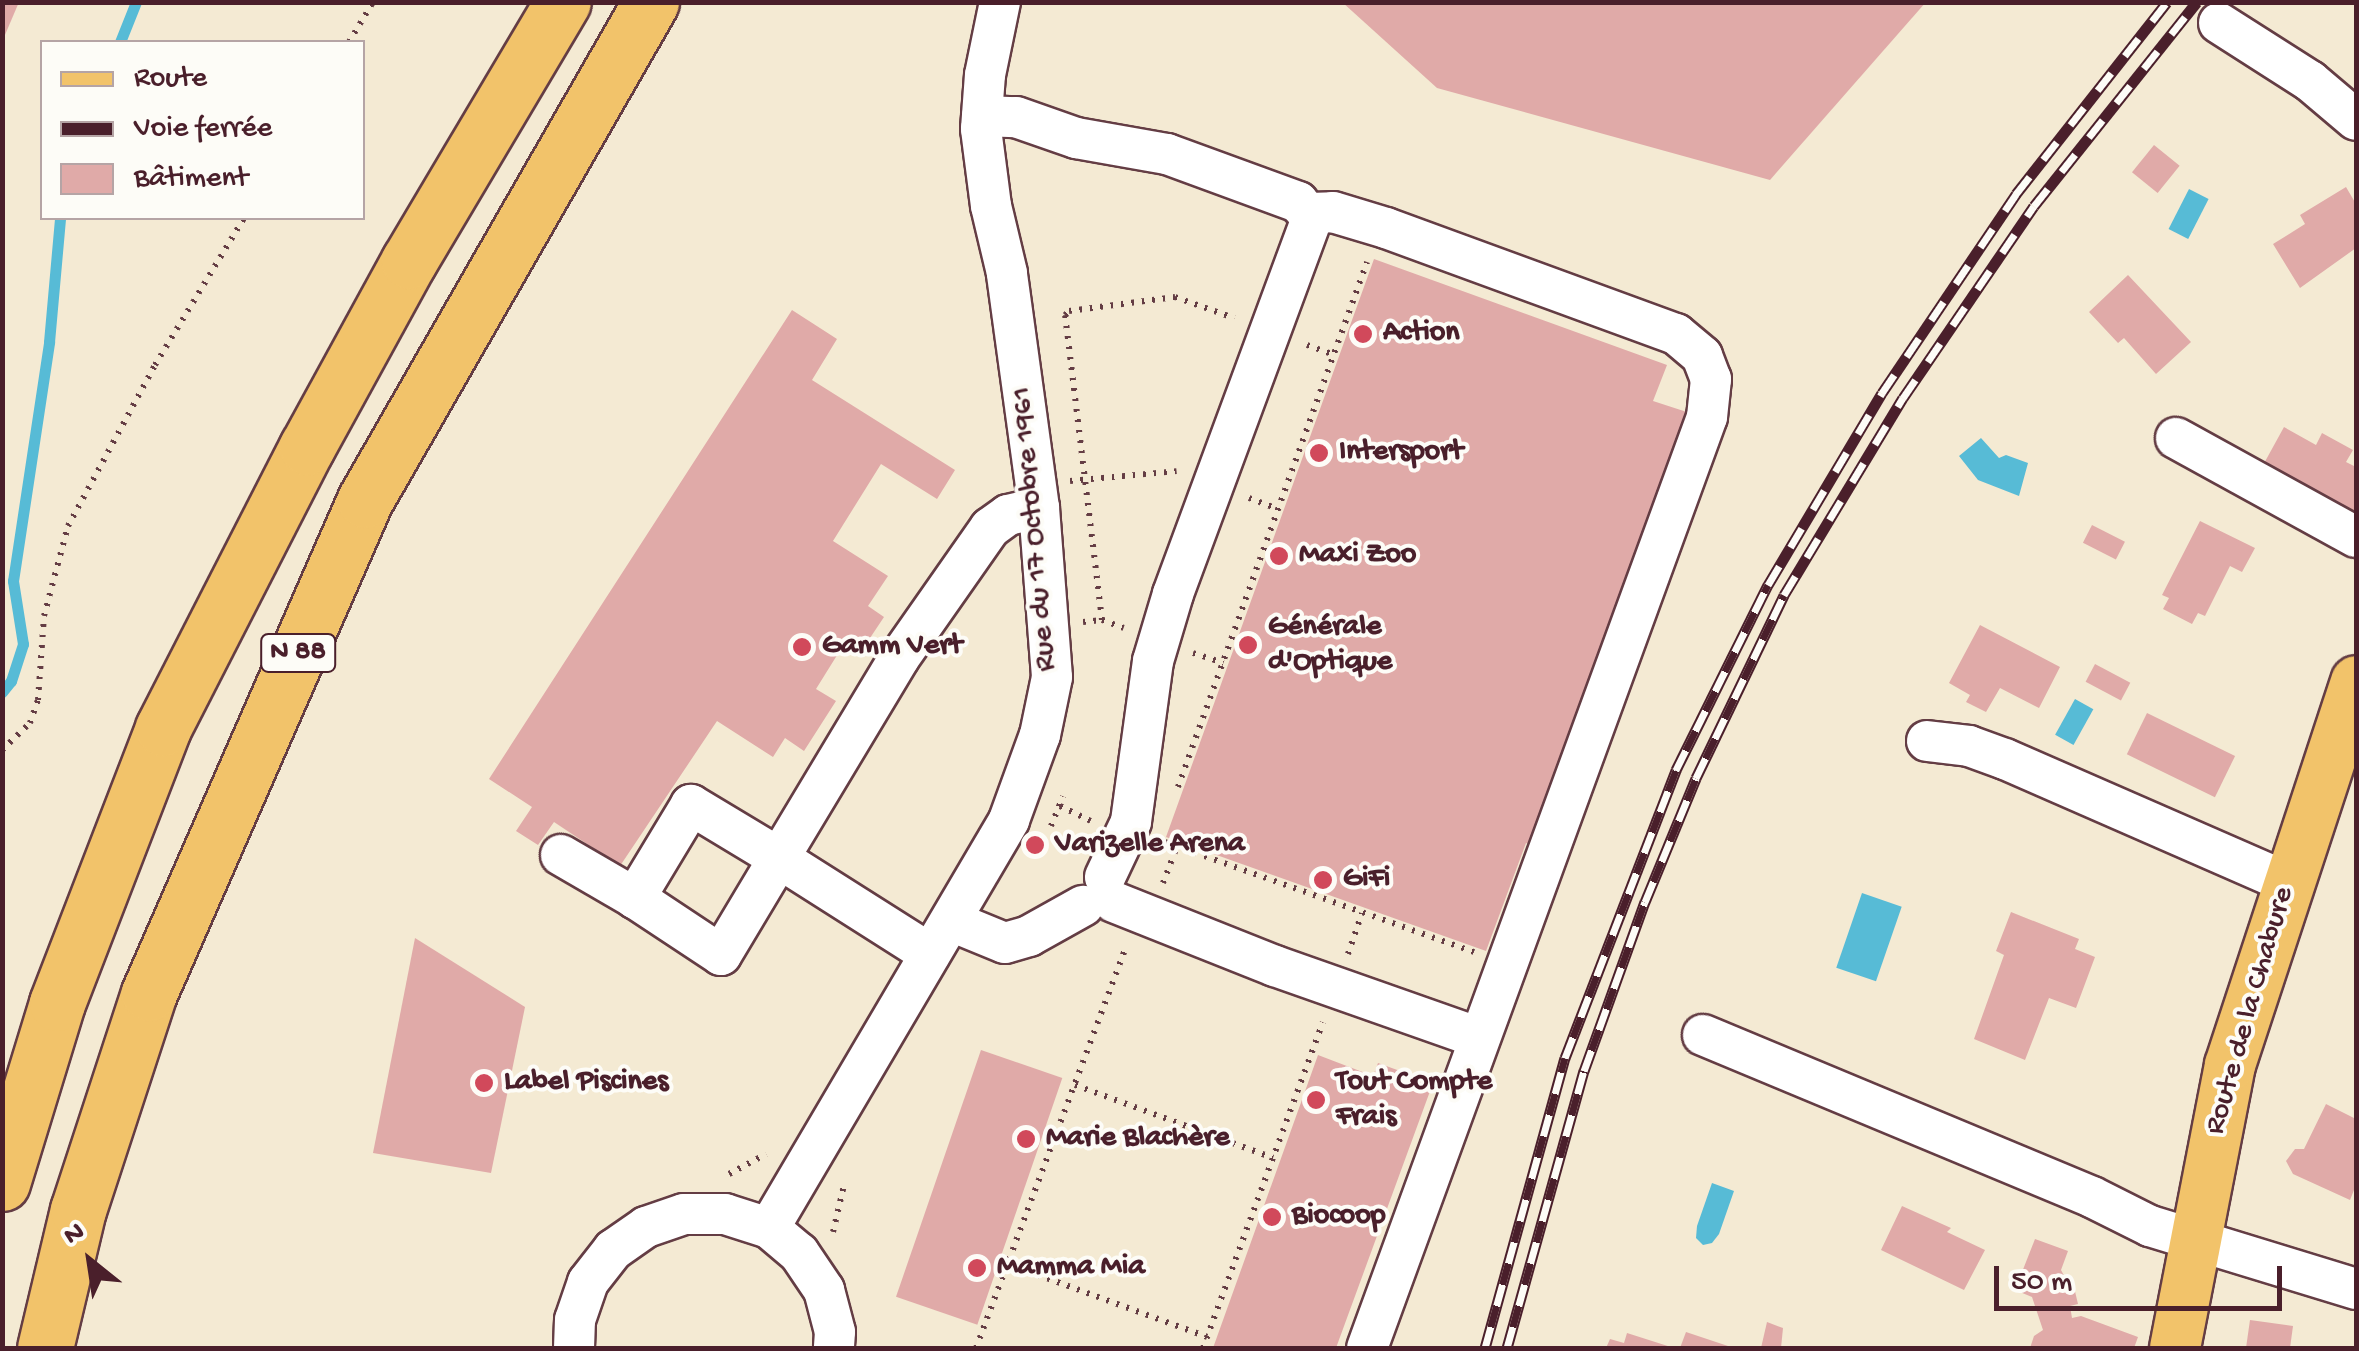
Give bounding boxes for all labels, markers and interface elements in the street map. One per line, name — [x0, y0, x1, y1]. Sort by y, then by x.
legend — [40, 40, 365, 220]
text: Route — [134, 62, 207, 97]
text: Voie ferrée — [134, 112, 272, 147]
text: Bâtiment — [134, 162, 248, 197]
place label: Action — [1383, 316, 1459, 352]
marker: Action — [1352, 323, 1374, 345]
street label: Rue du 17 Octobre 1961 — [1006, 385, 1066, 673]
place label: Intersport — [1339, 435, 1463, 471]
marker: Intersport — [1308, 442, 1330, 464]
place label: Maxi Zoo — [1299, 538, 1416, 574]
marker: Maxi Zoo — [1268, 545, 1290, 567]
place label: Générale d'Optique — [1268, 610, 1392, 680]
place label: Gamm Vert — [822, 629, 962, 665]
road number: N 88 — [258, 630, 338, 676]
marker: Générale d'Optique — [1237, 634, 1259, 656]
marker: Gamm Vert — [791, 636, 813, 658]
place label: Varizelle Arena — [1055, 827, 1245, 863]
marker: Varizelle Arena — [1024, 834, 1046, 856]
place label: GiFi — [1343, 862, 1390, 898]
marker: GiFi — [1312, 869, 1334, 891]
street label: Route de la Chabure — [2198, 883, 2304, 1139]
place label: Label Piscines — [504, 1065, 668, 1101]
place label: Tout Compte Frais — [1336, 1065, 1492, 1136]
marker: Label Piscines — [473, 1072, 495, 1094]
marker: Tout Compte Frais — [1305, 1089, 1327, 1111]
place label: Marie Blachère — [1046, 1121, 1230, 1157]
marker: Marie Blachère — [1015, 1128, 1037, 1150]
place label: Biocoop — [1292, 1199, 1386, 1235]
marker: Biocoop — [1261, 1206, 1283, 1228]
north arrow — [40, 1211, 140, 1311]
text: N — [59, 1216, 91, 1253]
scale bar — [1999, 1246, 2286, 1308]
place label: Mamma Mia — [997, 1250, 1145, 1286]
marker: Mamma Mia — [966, 1257, 988, 1279]
text: 50 m — [2011, 1266, 2072, 1301]

